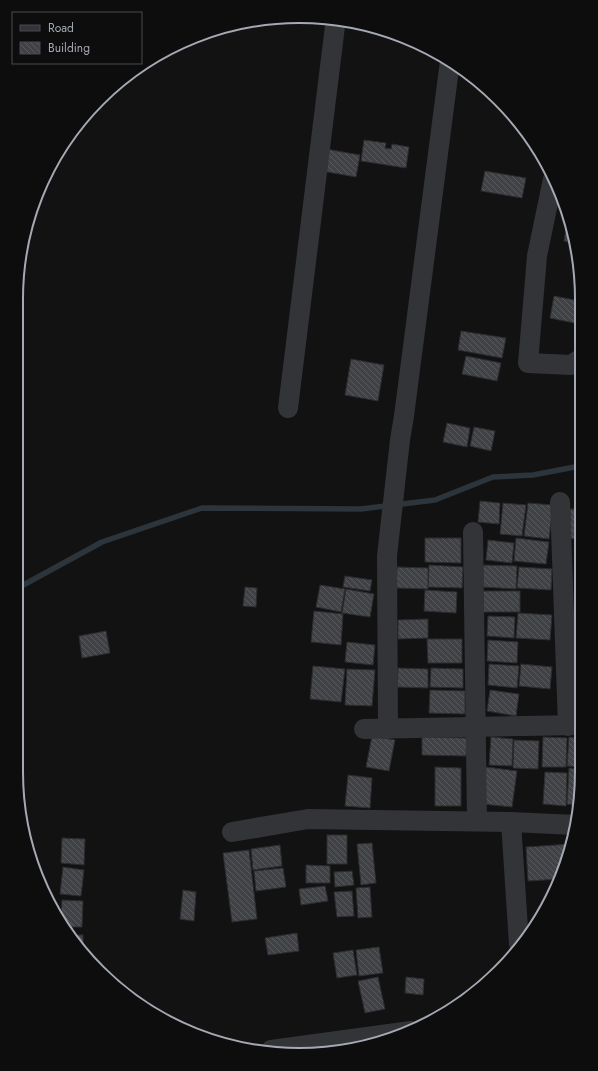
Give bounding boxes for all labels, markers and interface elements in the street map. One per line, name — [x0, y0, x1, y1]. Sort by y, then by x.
legend — [12, 12, 142, 64]
text: Road — [48, 19, 74, 37]
text: Building — [48, 39, 90, 57]

